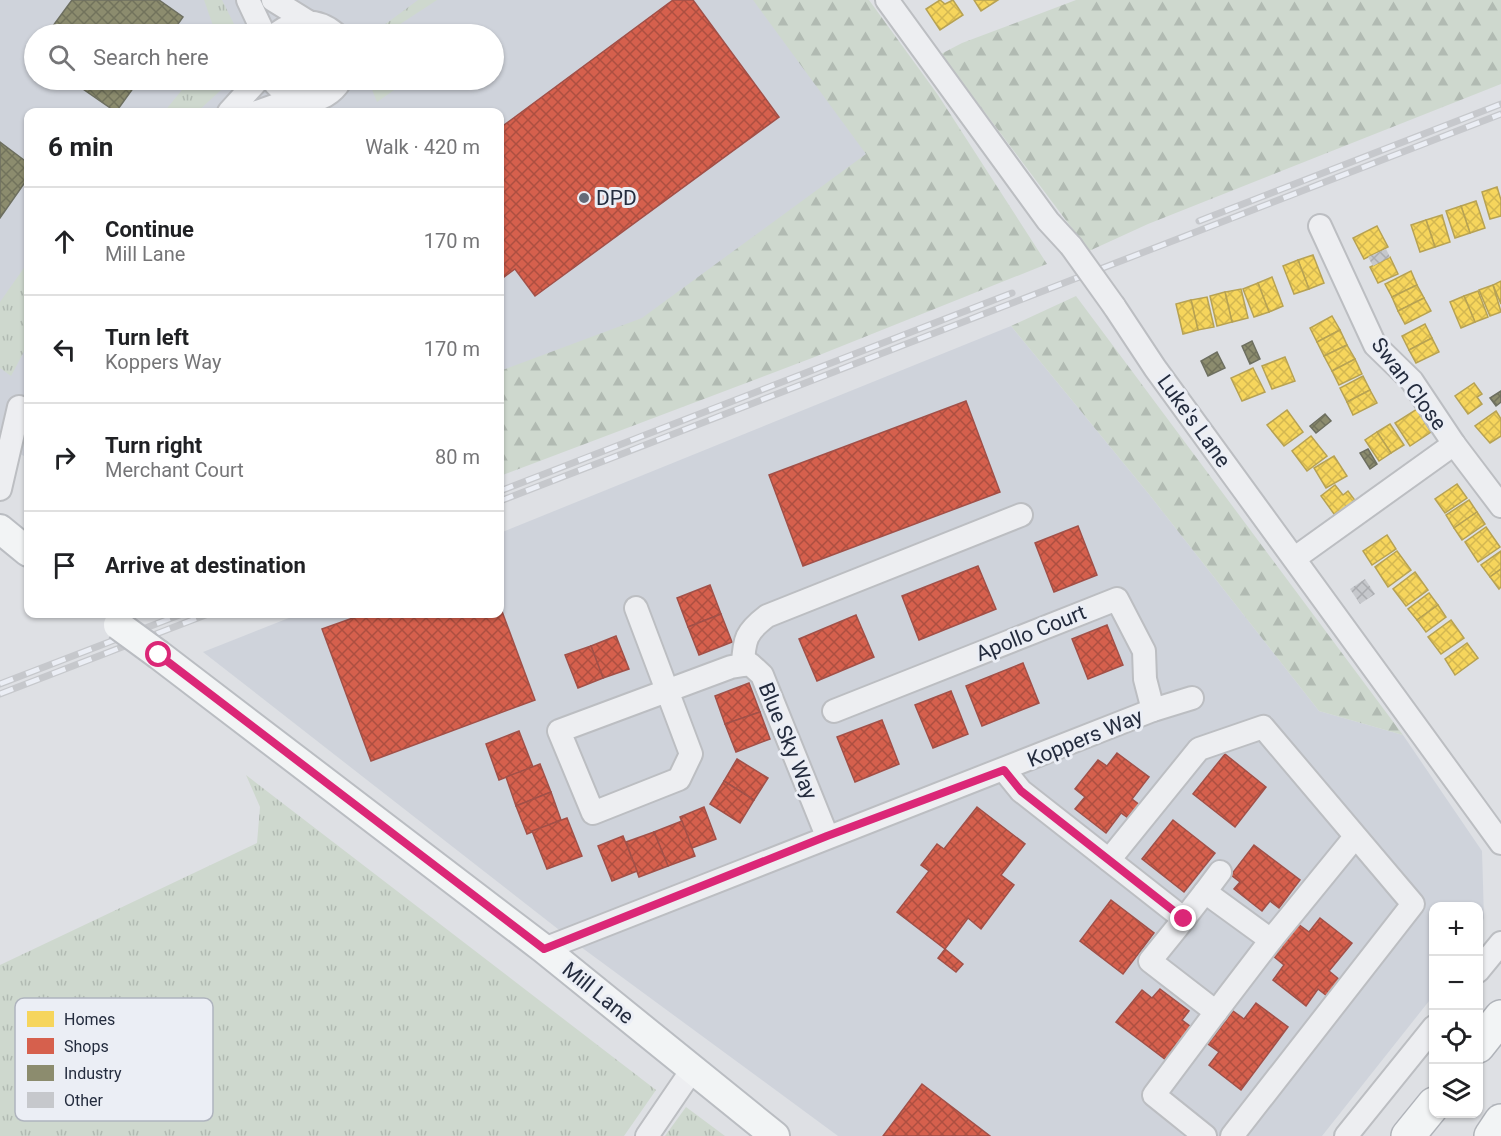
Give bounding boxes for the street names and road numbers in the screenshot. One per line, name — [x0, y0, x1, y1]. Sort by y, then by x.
street label: Swan Close — [1367, 333, 1451, 435]
street label: Luke's Lane — [1152, 370, 1236, 472]
street label: Apollo Court — [972, 600, 1090, 666]
street label: Blue Sky Way — [754, 679, 822, 803]
street label: Koppers Way — [1024, 704, 1146, 772]
street label: Mill Lane — [558, 957, 638, 1029]

